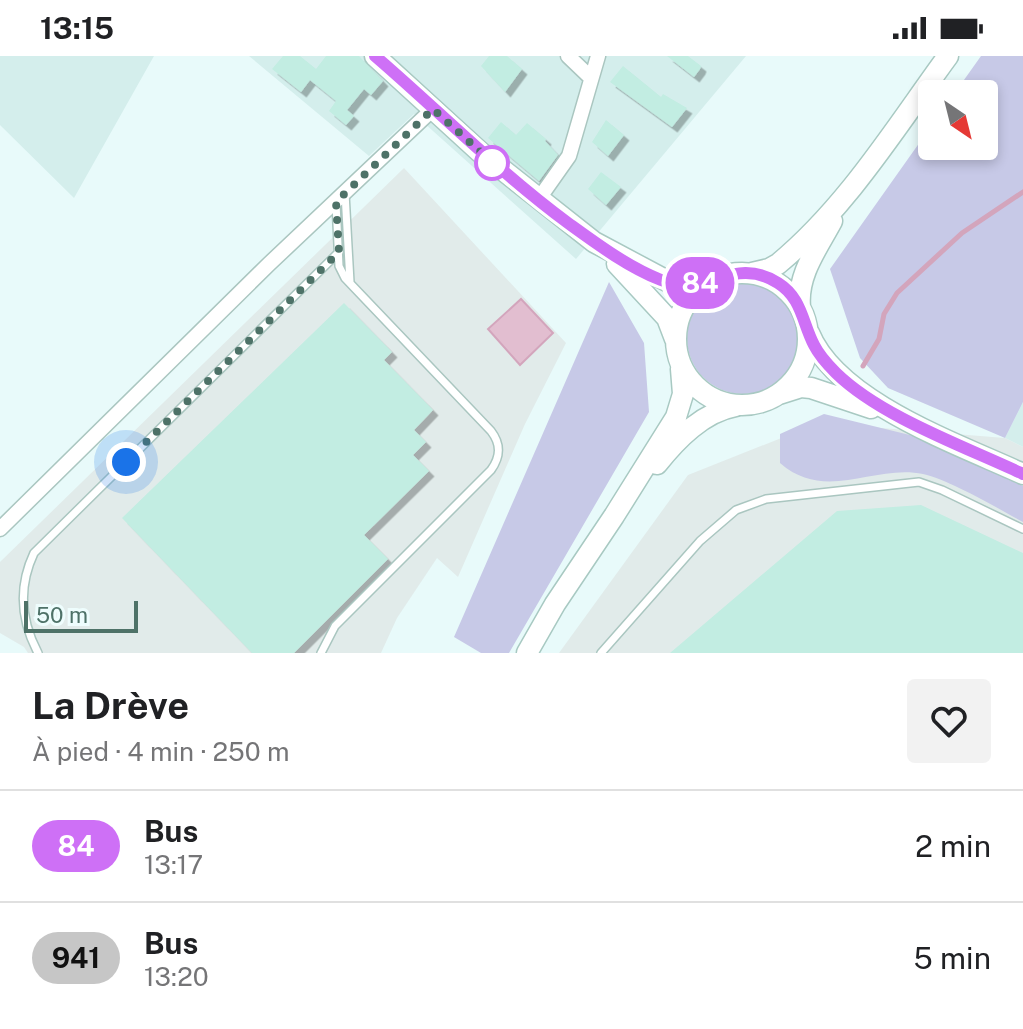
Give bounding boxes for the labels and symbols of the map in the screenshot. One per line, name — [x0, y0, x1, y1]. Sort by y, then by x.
north arrow — [918, 80, 998, 160]
unlabelled marker — [475, 146, 509, 180]
line badge: 84 — [664, 257, 736, 309]
your location — [106, 442, 146, 482]
scale bar — [24, 597, 138, 633]

